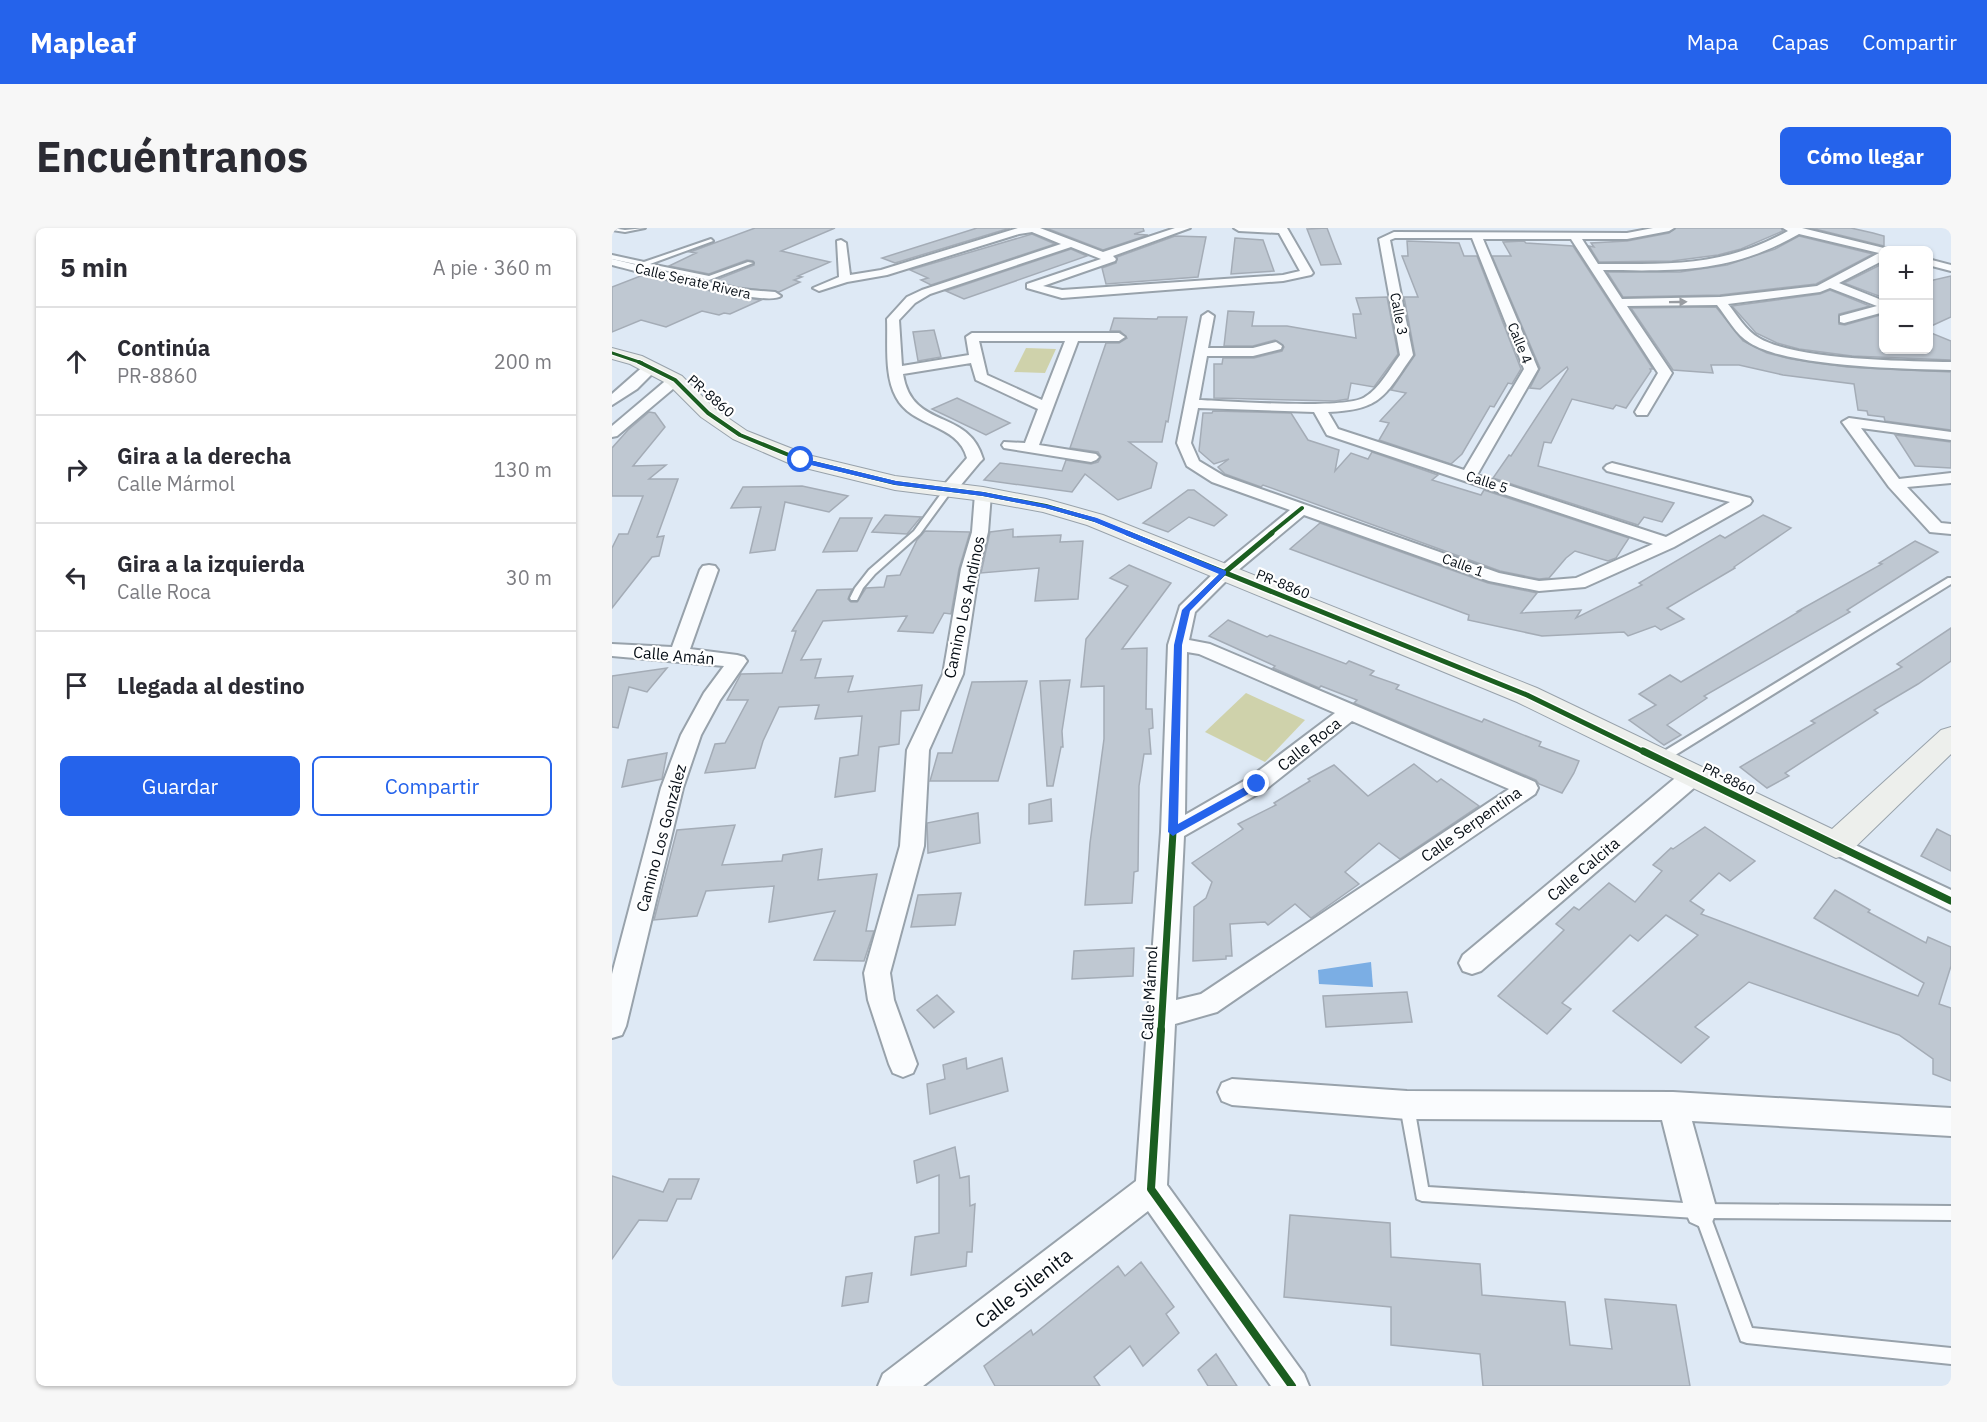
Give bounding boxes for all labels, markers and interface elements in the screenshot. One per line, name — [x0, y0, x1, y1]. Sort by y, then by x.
text: Mapleaf — [30, 24, 136, 61]
text: Mapa — [1687, 28, 1738, 56]
text: Capas — [1771, 28, 1829, 56]
text: Compartir — [1862, 28, 1957, 56]
button: Cómo llegar — [1780, 127, 1951, 185]
text: Encuéntranos — [36, 129, 308, 184]
map controls — [1879, 246, 1933, 354]
button: + — [1879, 246, 1933, 300]
text: 5 min — [60, 250, 128, 284]
text: A pie · 360 m — [433, 254, 552, 281]
street label: Calle Serate Rivera — [633, 259, 753, 303]
street label: Calle 3 — [1386, 291, 1412, 337]
one-way arrow — [1668, 297, 1687, 307]
button: − — [1879, 300, 1933, 354]
street label: Calle 4 — [1504, 320, 1536, 366]
text: Continúa — [117, 333, 210, 362]
icon: ahead — [60, 345, 93, 378]
text: 200 m — [494, 348, 552, 375]
text: PR-8860 — [117, 362, 198, 389]
street label: PR-8860 — [684, 371, 738, 421]
text: Gira a la derecha — [117, 441, 291, 470]
route start — [787, 446, 813, 472]
icon: right — [60, 453, 93, 486]
text: 130 m — [494, 456, 552, 483]
street label: Calle 5 — [1464, 467, 1510, 497]
text: Calle Mármol — [117, 470, 235, 497]
street label: Camino Los Andinos — [939, 534, 989, 680]
text: Gira a la izquierda — [117, 549, 305, 578]
street label: Calle 1 — [1440, 549, 1486, 581]
icon: left — [60, 561, 93, 594]
text: 30 m — [506, 564, 552, 591]
street label: PR-8860 — [1253, 565, 1313, 603]
text: Calle Roca — [117, 578, 211, 605]
street label: Calle Amán — [633, 641, 715, 669]
icon: arrive — [60, 669, 93, 702]
text: Llegada al destino — [117, 671, 305, 700]
street label: Calle Roca — [1273, 713, 1345, 775]
button: Guardar — [60, 756, 300, 816]
button: Compartir — [312, 756, 552, 816]
street label: PR-8860 — [1700, 759, 1758, 799]
street label: Camino Los González — [632, 762, 690, 914]
route end — [1243, 770, 1269, 796]
street label: Calle Serpentina — [1417, 782, 1525, 866]
street label: Calle Calcita — [1543, 833, 1624, 905]
street label: Calle Mármol — [1137, 945, 1161, 1041]
street label: Calle Silenita — [969, 1241, 1078, 1335]

